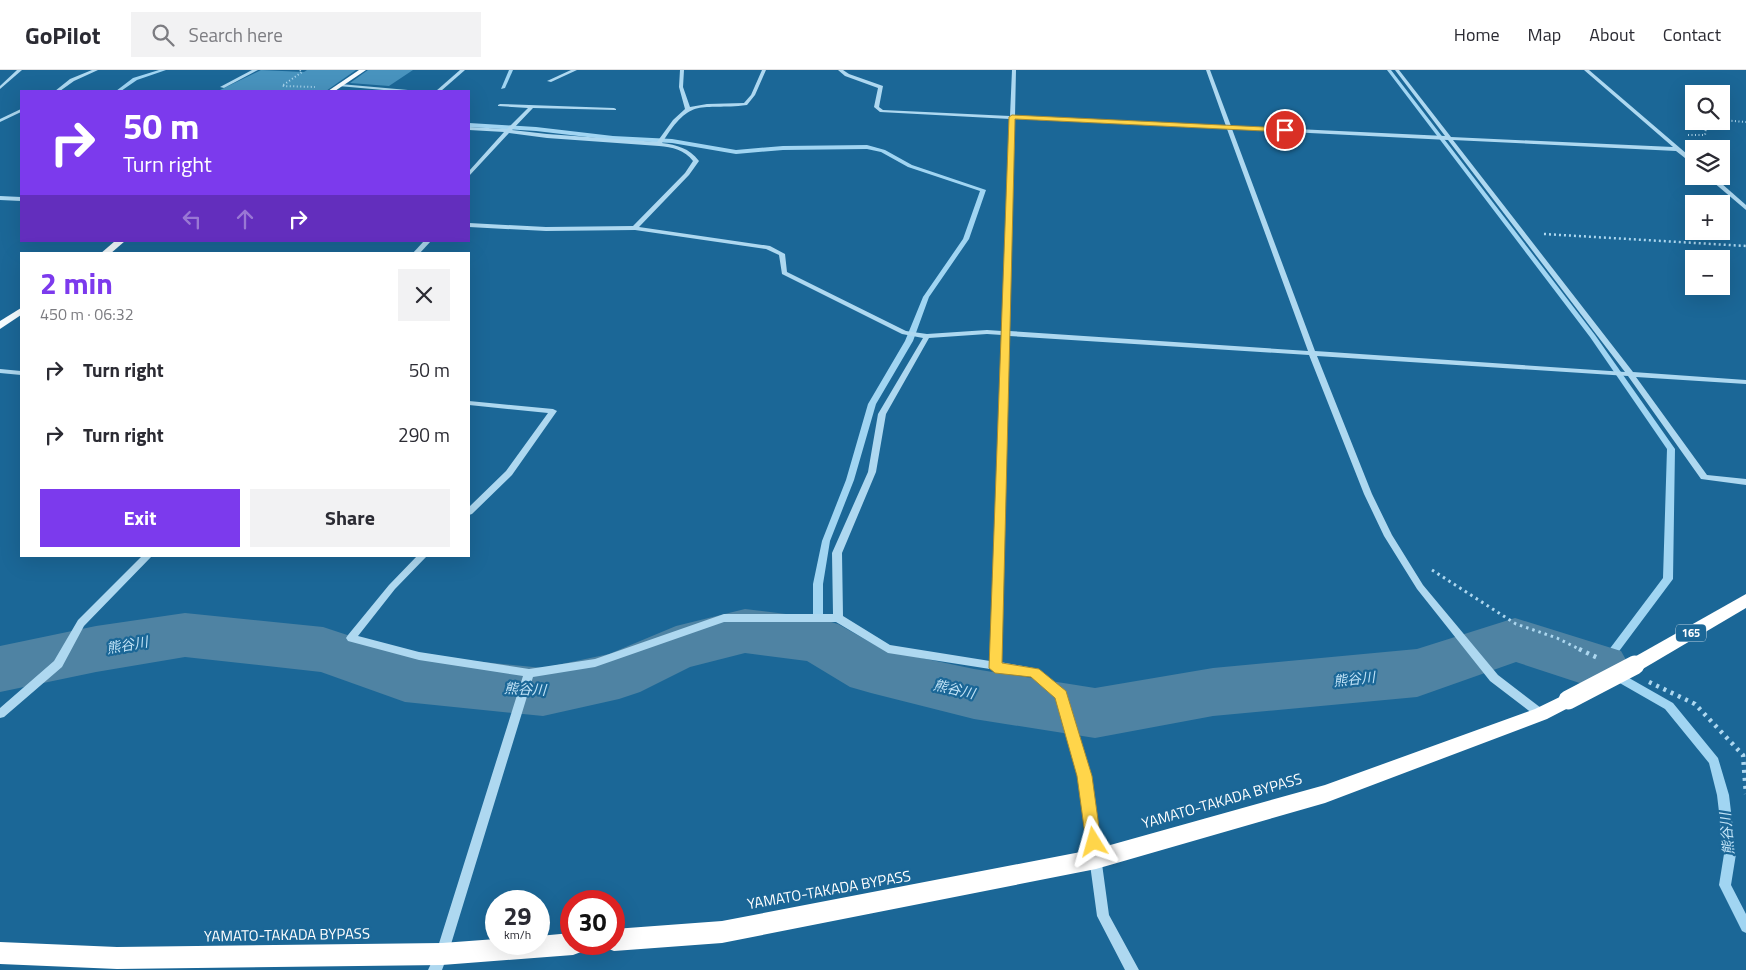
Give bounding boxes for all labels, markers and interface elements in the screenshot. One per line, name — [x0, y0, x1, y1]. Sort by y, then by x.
search box — [131, 12, 481, 57]
text: GoPilot — [25, 17, 101, 53]
text: Search here — [189, 20, 283, 49]
icon: search — [149, 21, 177, 49]
text: Home — [1454, 21, 1500, 48]
text: Map — [1528, 21, 1561, 48]
text: About — [1589, 21, 1635, 48]
text: Contact — [1663, 21, 1721, 48]
map controls — [1685, 85, 1730, 295]
button: search — [1685, 85, 1730, 130]
text: 50 m — [123, 99, 199, 153]
pin — [1264, 109, 1306, 151]
icon: right — [40, 110, 105, 175]
icon: arrive — [1271, 116, 1299, 144]
button: layers — [1685, 140, 1730, 185]
text: Turn right — [123, 147, 212, 181]
button: + — [1685, 195, 1730, 240]
icon: left — [178, 205, 206, 233]
icon: ahead — [231, 205, 259, 233]
icon: right — [284, 205, 312, 233]
button: − — [1685, 250, 1730, 295]
text: 2 min — [40, 260, 113, 306]
button: close — [398, 269, 450, 321]
text: 450 m · 06:32 — [40, 302, 134, 326]
text: Turn right — [83, 355, 164, 384]
text: 50 m — [409, 355, 450, 384]
icon: right — [40, 356, 68, 384]
text: Turn right — [83, 420, 164, 449]
text: 290 m — [398, 420, 450, 449]
icon: right — [40, 421, 68, 449]
button: Exit — [40, 489, 240, 547]
button: Share — [250, 489, 450, 547]
road number: 165 — [1676, 624, 1706, 642]
water label: 熊谷川 — [104, 630, 151, 658]
water label: 熊谷川 — [1332, 666, 1378, 691]
water label: 熊谷川 — [931, 674, 979, 704]
water label: 熊谷川 — [504, 677, 549, 700]
street label: YAMATO-TAKADA BYPASS — [1139, 767, 1305, 834]
water label: 熊谷川 — [1714, 810, 1739, 856]
position arrow — [1067, 815, 1119, 867]
street label: YAMATO-TAKADA BYPASS — [745, 864, 913, 915]
speed limit sign: 30 — [560, 890, 625, 955]
text: 29 — [503, 897, 532, 935]
street label: YAMATO-TAKADA BYPASS — [204, 922, 370, 947]
text: km/h — [504, 925, 531, 944]

